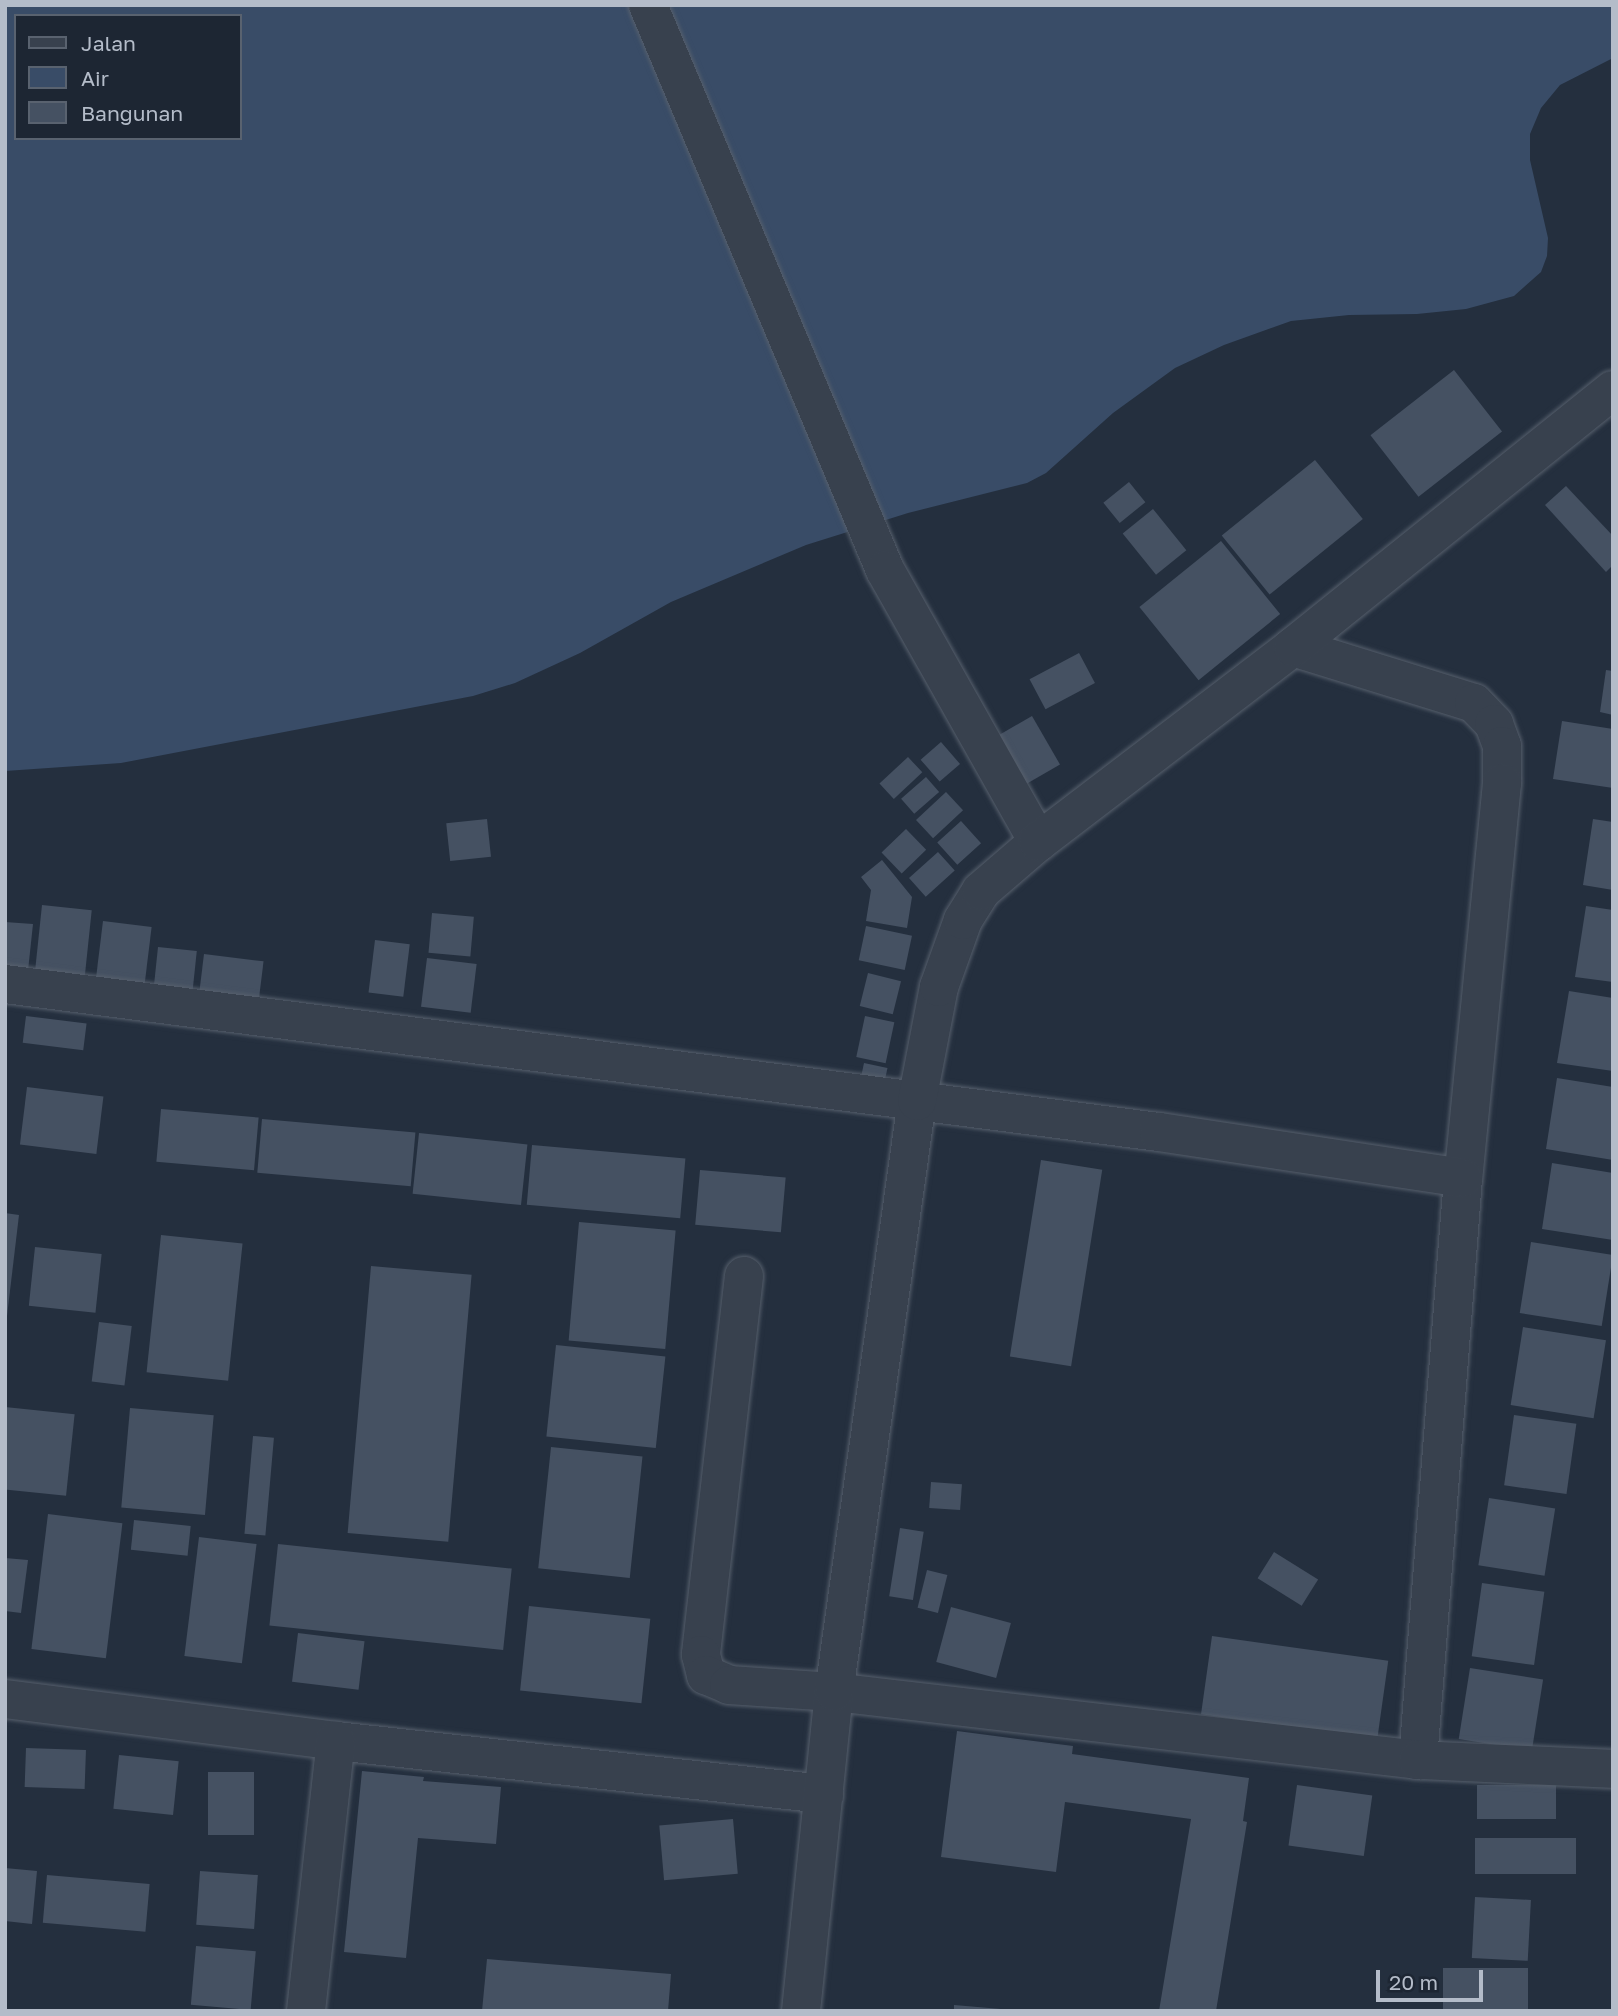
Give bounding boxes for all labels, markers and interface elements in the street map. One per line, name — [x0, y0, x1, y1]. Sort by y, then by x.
legend — [14, 14, 242, 140]
text: Jalan — [81, 30, 136, 56]
text: Air — [81, 65, 109, 91]
text: Bangunan — [81, 100, 183, 126]
scale bar — [1380, 1956, 1487, 2000]
text: 20 m — [1389, 1969, 1438, 1995]

